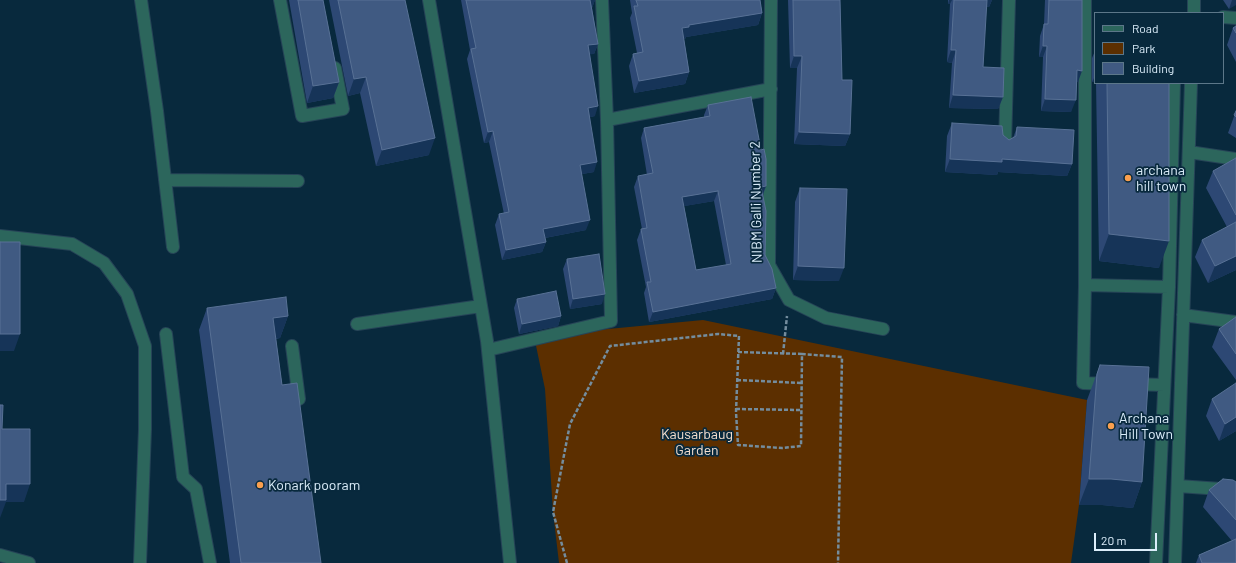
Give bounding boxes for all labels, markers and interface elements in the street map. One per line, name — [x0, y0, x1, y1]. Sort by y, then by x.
legend — [1094, 12, 1224, 84]
text: Road — [1132, 21, 1159, 35]
text: Park — [1132, 41, 1156, 55]
text: Building — [1132, 61, 1174, 75]
street label: NIBM Galli Number 2 — [747, 141, 765, 263]
place label: archana hill town — [1136, 162, 1186, 194]
marker: archana hill town — [1123, 173, 1133, 183]
place label: Archana Hill Town — [1119, 410, 1173, 442]
marker: Archana Hill Town — [1106, 421, 1116, 431]
park label: Kausarbaug Garden — [661, 426, 733, 458]
place label: Konark pooram — [268, 477, 360, 493]
marker: Konark pooram — [255, 480, 265, 490]
scale bar — [1096, 525, 1159, 551]
text: 20 m — [1101, 533, 1127, 547]

